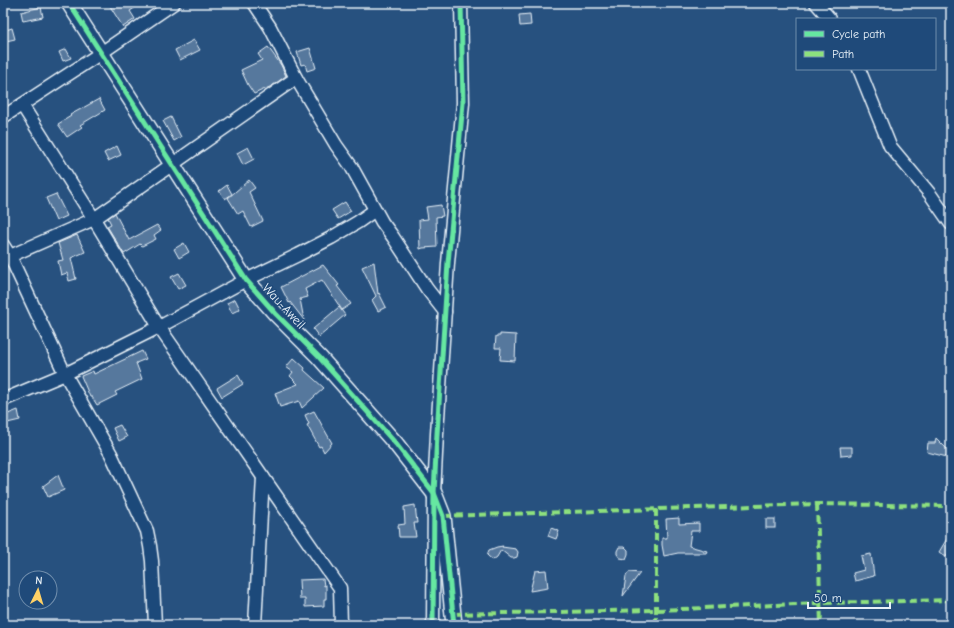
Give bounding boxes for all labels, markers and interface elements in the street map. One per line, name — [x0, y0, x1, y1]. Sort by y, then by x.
legend — [796, 18, 936, 70]
text: Cycle path — [832, 27, 885, 41]
text: Path — [832, 47, 854, 61]
street label: Wau-Aweil — [259, 280, 309, 332]
north arrow — [18, 570, 58, 610]
text: N — [35, 574, 43, 587]
scale bar — [808, 584, 890, 610]
text: 50 m — [814, 591, 842, 605]

